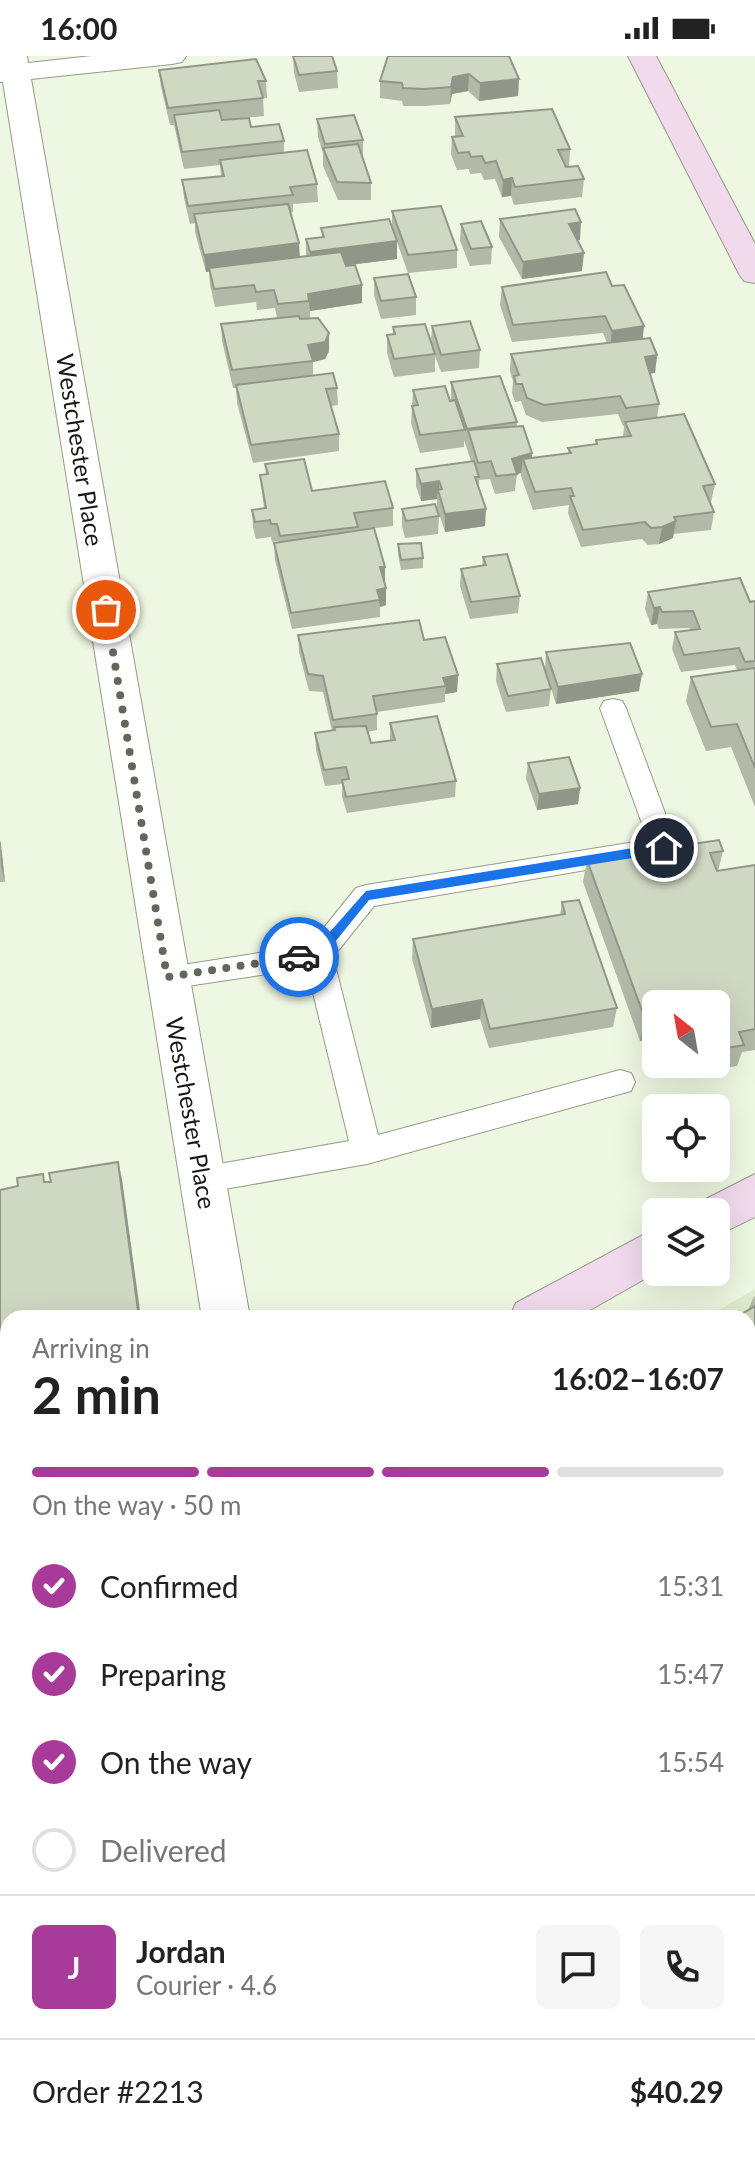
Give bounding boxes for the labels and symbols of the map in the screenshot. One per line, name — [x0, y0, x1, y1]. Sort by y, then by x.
street label: Westchester Place — [51, 351, 110, 548]
pin — [72, 576, 140, 644]
pin — [630, 814, 698, 882]
courier — [259, 917, 339, 997]
north arrow — [642, 990, 730, 1078]
street label: Westchester Place — [160, 1014, 223, 1211]

